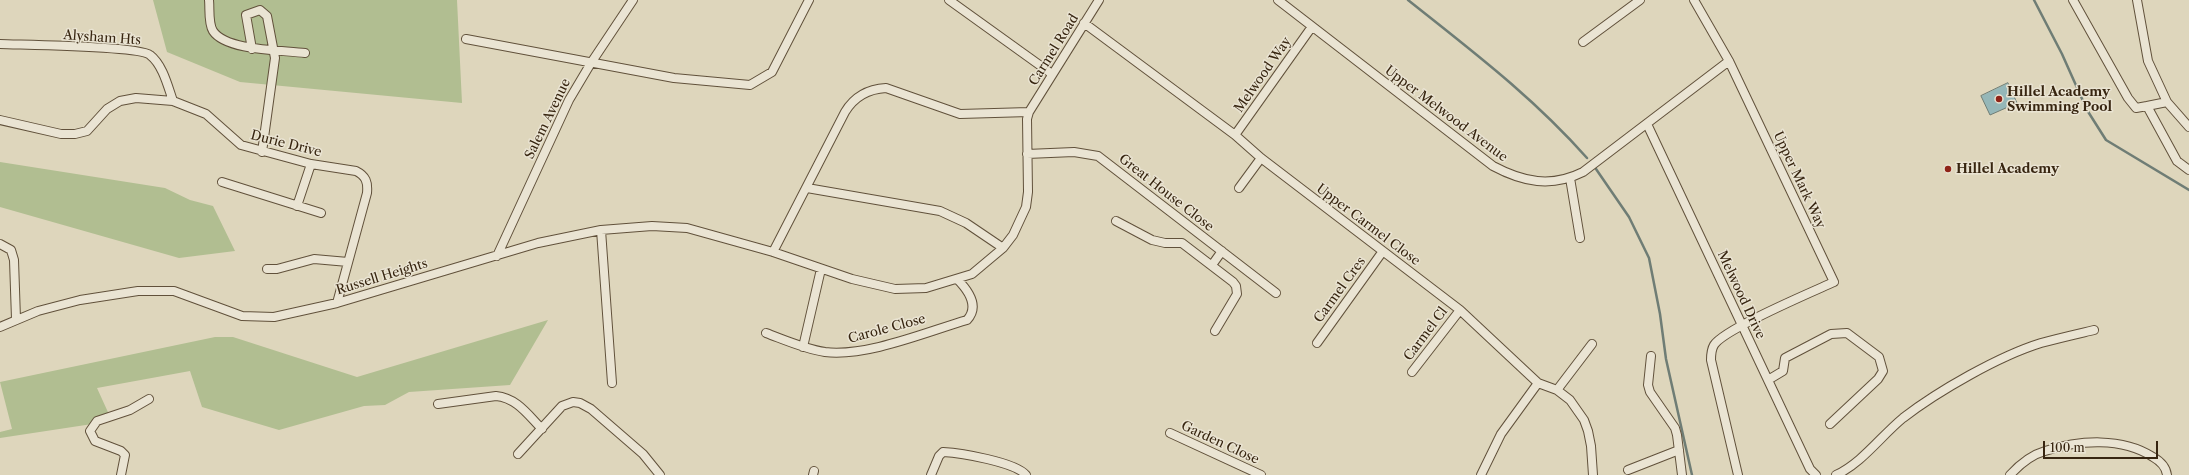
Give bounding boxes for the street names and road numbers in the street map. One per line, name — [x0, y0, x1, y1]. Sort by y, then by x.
street label: Carmel Road — [1026, 11, 1082, 89]
street label: Alysham Hts — [63, 28, 141, 48]
street label: Melwood Way — [1231, 34, 1295, 116]
street label: Upper Melwood Avenue — [1382, 63, 1510, 165]
street label: Salem Avenue — [522, 76, 574, 162]
street label: Durie Drive — [249, 128, 323, 160]
street label: Upper Mark Way — [1770, 129, 1828, 231]
street label: Great House Close — [1116, 151, 1216, 235]
street label: Upper Carmel Close — [1313, 181, 1423, 269]
street label: Melwood Drive — [1714, 248, 1768, 342]
street label: Carmel Cres — [1311, 254, 1369, 326]
street label: Russell Heights — [334, 256, 430, 298]
street label: Carmel Cl — [1401, 304, 1451, 364]
street label: Carole Close — [847, 311, 927, 347]
street label: Garden Close — [1179, 418, 1261, 468]

